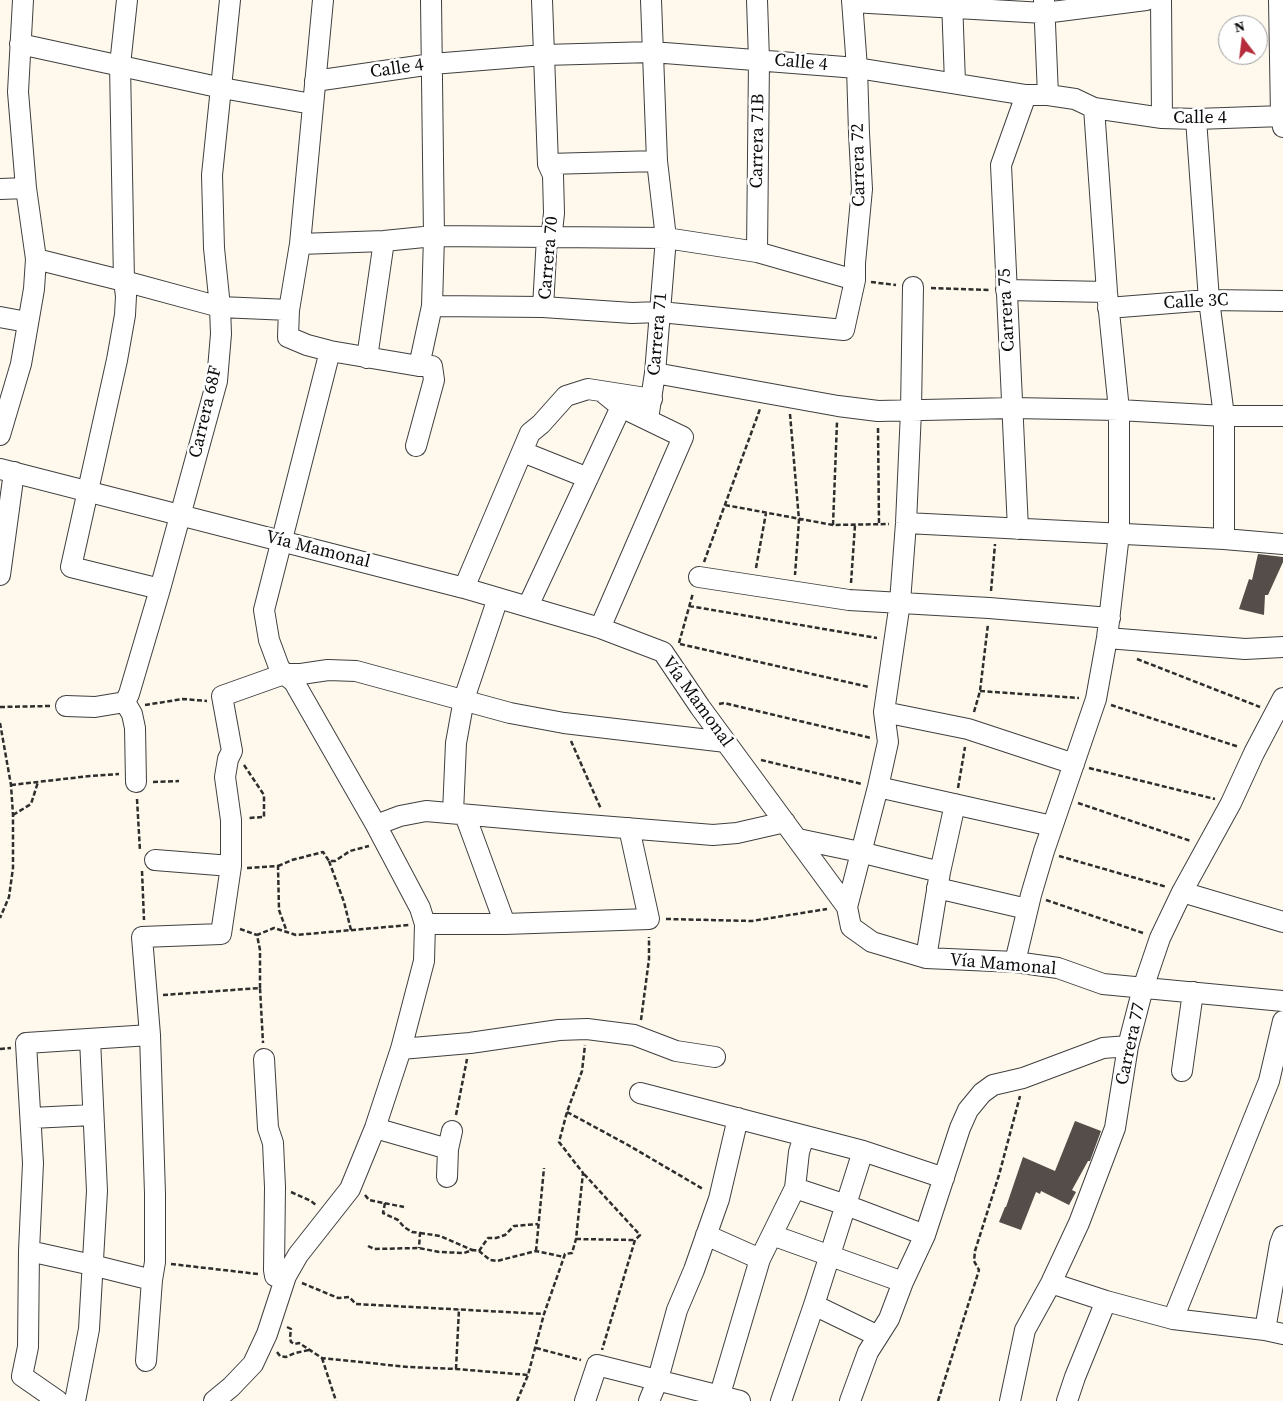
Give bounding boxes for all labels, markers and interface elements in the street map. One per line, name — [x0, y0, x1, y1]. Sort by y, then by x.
north arrow — [1218, 15, 1268, 65]
text: N — [1232, 15, 1247, 37]
street label: Calle 4 — [773, 50, 829, 76]
street label: Calle 4 — [369, 55, 425, 83]
street label: Carrera 71B — [746, 93, 770, 189]
street label: Calle 4 — [1173, 107, 1227, 129]
street label: Carrera 72 — [847, 123, 871, 207]
street label: Carrera 70 — [535, 216, 563, 300]
street label: Carrera 75 — [994, 268, 1020, 352]
street label: Calle 3C — [1163, 290, 1229, 314]
street label: Carrera 71 — [644, 292, 672, 376]
street label: Carrera 68F — [185, 364, 227, 460]
street label: Vía Mamonal — [264, 527, 372, 573]
street label: Vía Mamonal — [657, 652, 737, 752]
street label: Vía Mamonal — [949, 950, 1057, 980]
street label: Carrera 77 — [1112, 1001, 1150, 1087]

